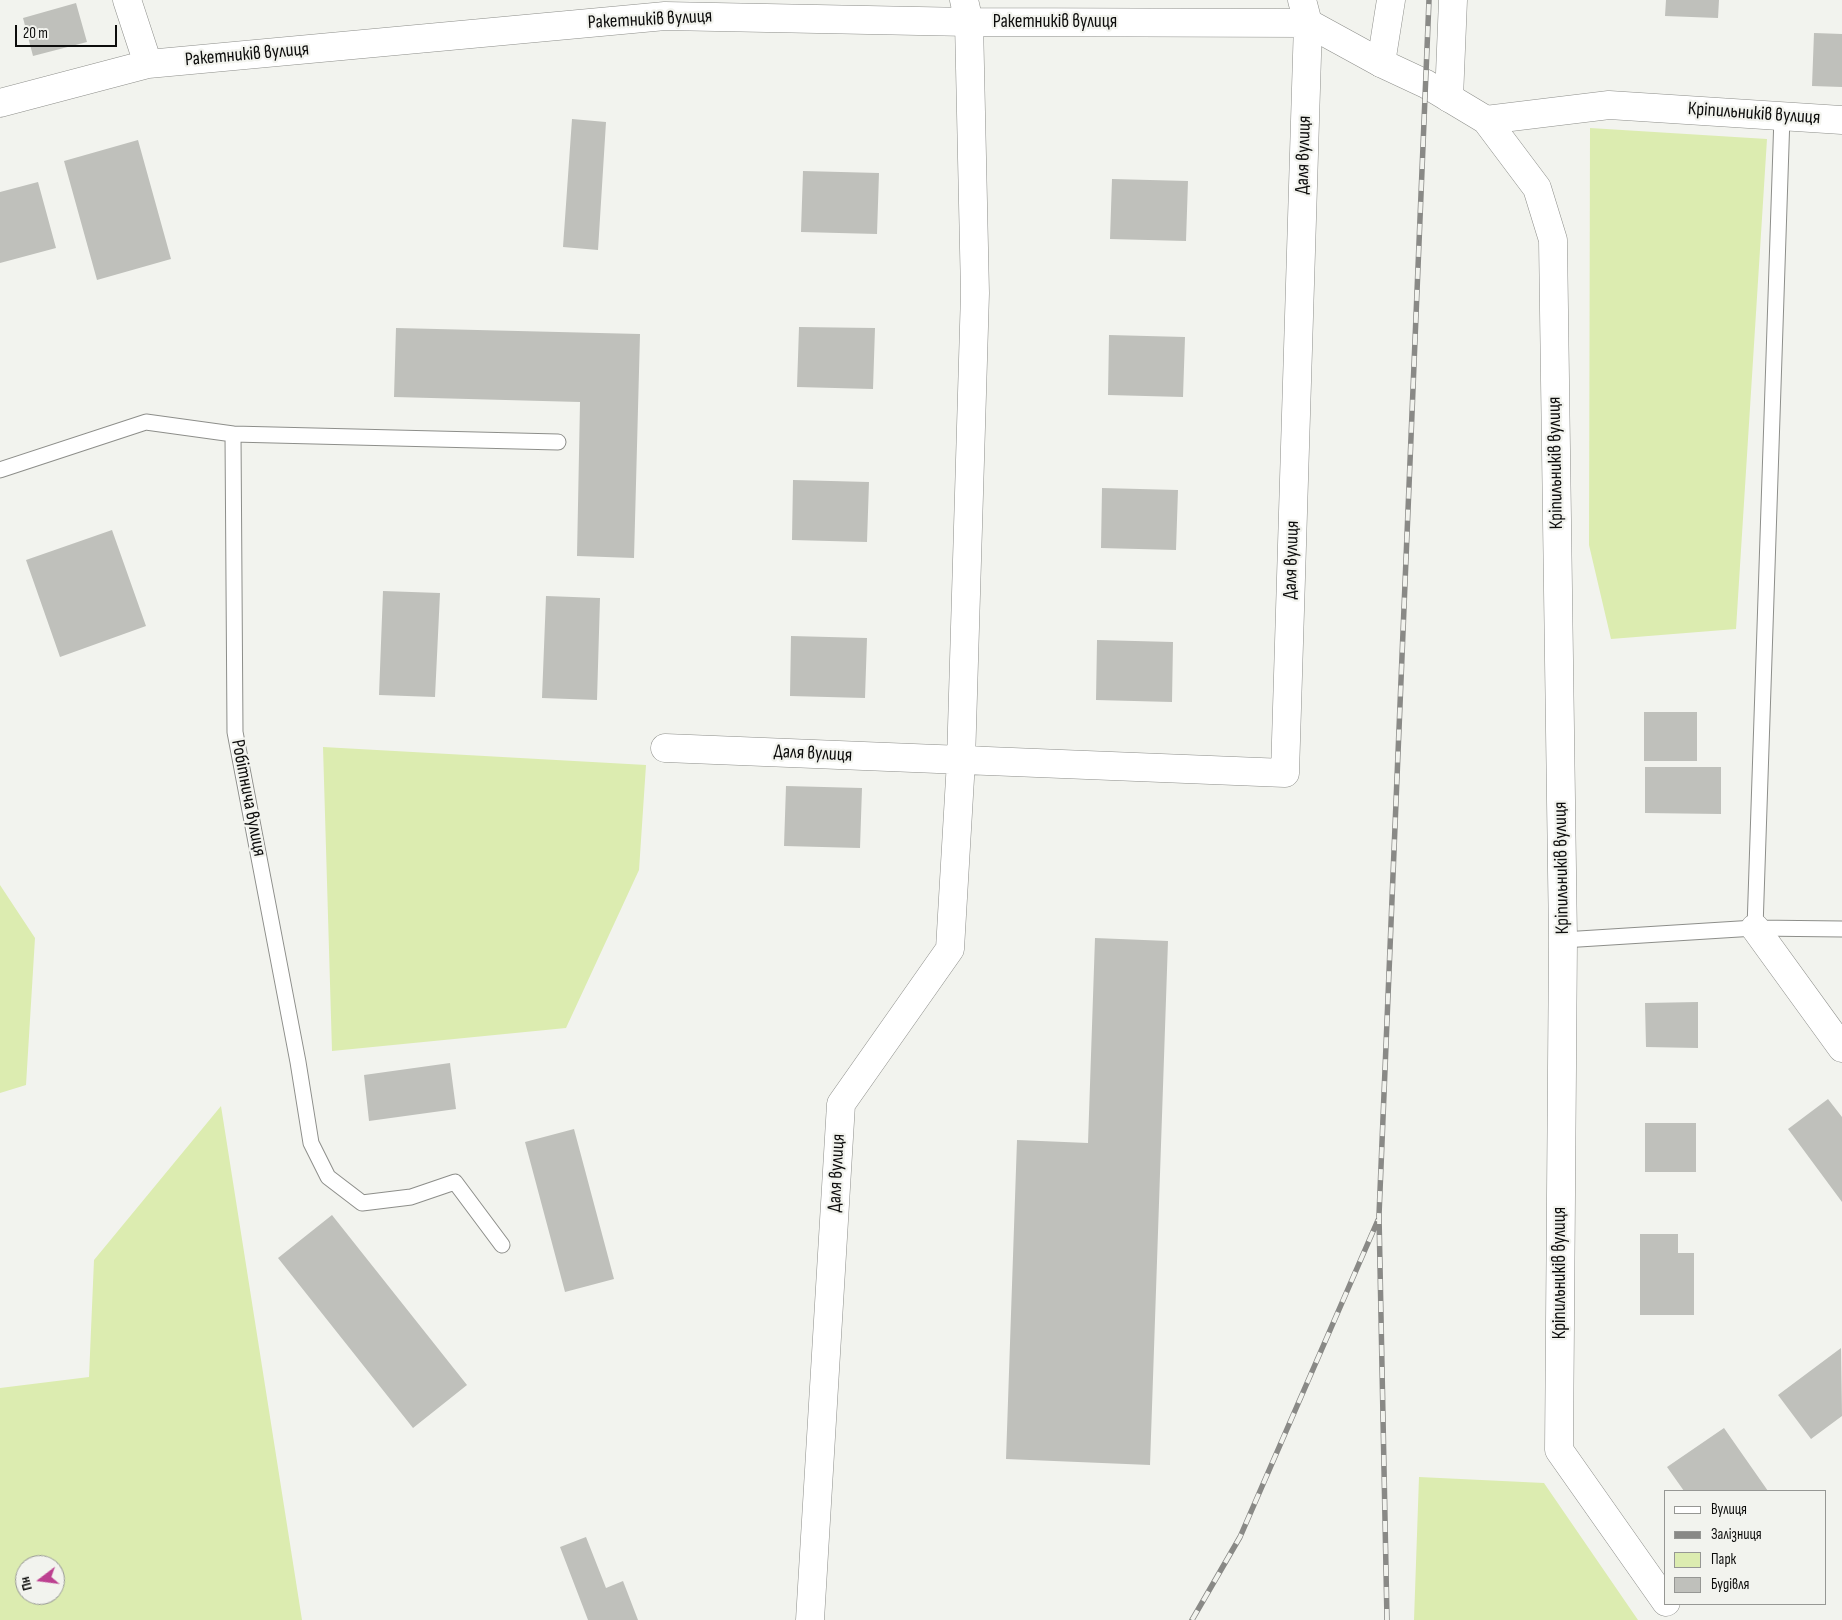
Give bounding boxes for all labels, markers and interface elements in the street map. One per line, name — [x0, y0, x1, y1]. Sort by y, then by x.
street label: Ракетників вулиця — [587, 5, 713, 35]
street label: Ракетників вулиця — [993, 11, 1117, 33]
scale bar — [18, 15, 120, 47]
text: 20 m — [23, 24, 48, 43]
street label: Ракетників вулиця — [184, 38, 310, 72]
street label: Кріпильників вулиця — [1687, 98, 1821, 130]
street label: Даля вулиця — [1291, 115, 1317, 195]
street label: Кріпильників вулиця — [1543, 396, 1569, 530]
street label: Даля вулиця — [1279, 520, 1305, 600]
street label: Робітнича вулиця — [226, 738, 270, 858]
street label: Даля вулиця — [773, 741, 853, 767]
street label: Кріпильників вулиця — [1549, 801, 1575, 935]
street label: Даля вулиця — [824, 1133, 850, 1213]
street label: Кріпильників вулиця — [1549, 1207, 1571, 1339]
legend — [1664, 1490, 1827, 1605]
text: Вулиця — [1711, 1500, 1747, 1519]
text: Залізниця — [1711, 1525, 1762, 1544]
text: Парк — [1711, 1550, 1736, 1569]
north arrow — [15, 1555, 65, 1605]
text: Пн — [16, 1575, 36, 1593]
text: Будівля — [1711, 1575, 1749, 1594]

